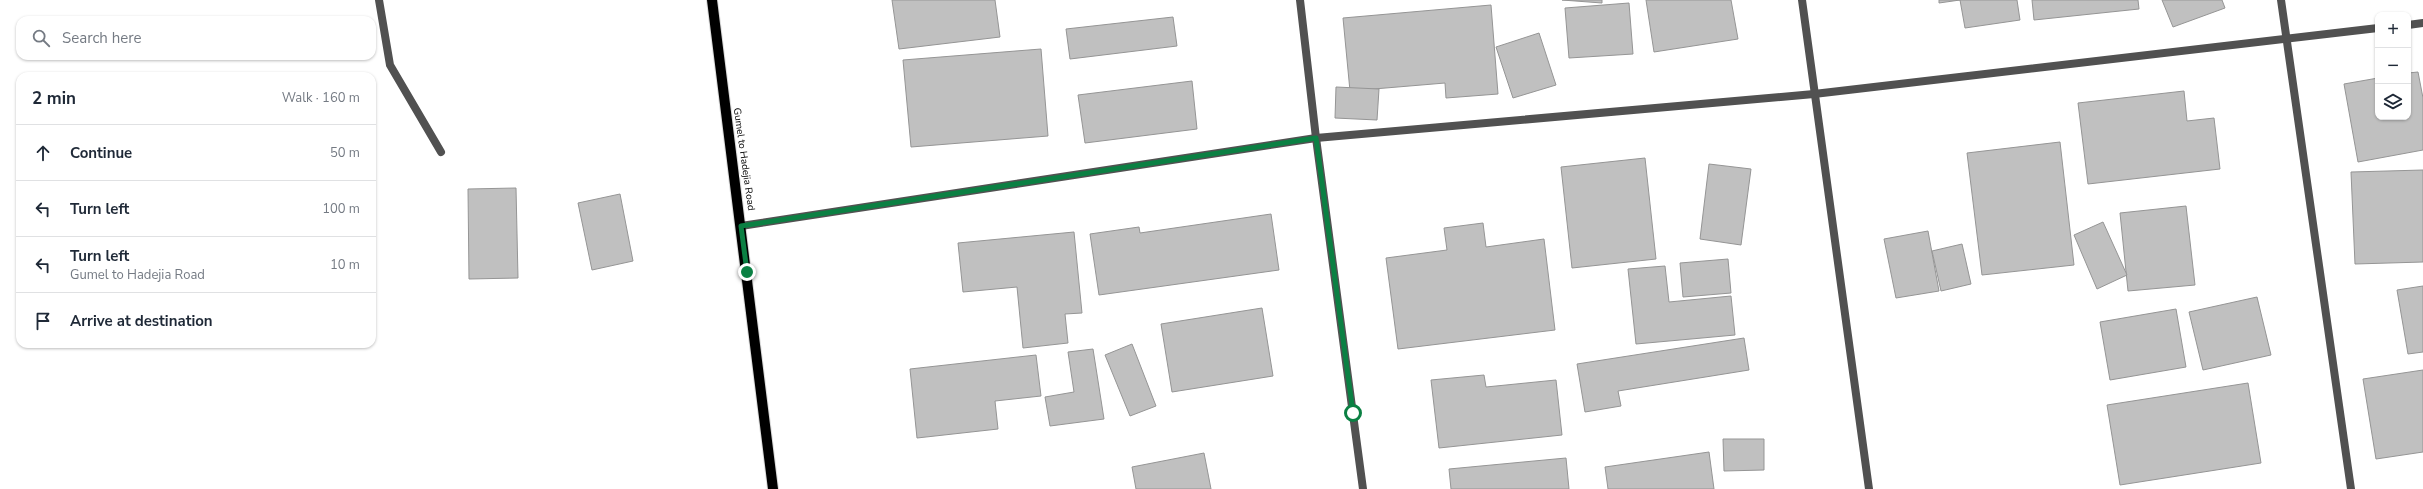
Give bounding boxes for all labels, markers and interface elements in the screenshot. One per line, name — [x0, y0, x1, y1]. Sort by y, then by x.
map controls — [2375, 12, 2411, 120]
button: + — [2375, 12, 2411, 48]
search box — [16, 16, 376, 60]
icon: search — [30, 27, 52, 49]
text: Search here — [62, 28, 142, 48]
button: − — [2375, 48, 2411, 84]
button: layers — [2375, 84, 2411, 120]
text: 2 min — [32, 87, 76, 110]
text: Walk · 160 m — [282, 89, 360, 107]
street label: Gumel to Hadejia Road — [730, 107, 758, 212]
icon: ahead — [32, 142, 54, 164]
text: Continue — [70, 143, 132, 163]
text: 50 m — [330, 144, 360, 162]
icon: left — [32, 198, 54, 220]
text: Turn left — [70, 199, 129, 219]
text: 100 m — [322, 200, 360, 218]
text: Turn left — [70, 246, 129, 266]
icon: left — [32, 254, 54, 276]
text: 10 m — [330, 256, 360, 274]
route end — [738, 263, 756, 281]
text: Gumel to Hadejia Road — [70, 266, 205, 284]
icon: arrive — [32, 310, 54, 332]
text: Arrive at destination — [70, 311, 213, 331]
route start — [1344, 404, 1362, 422]

